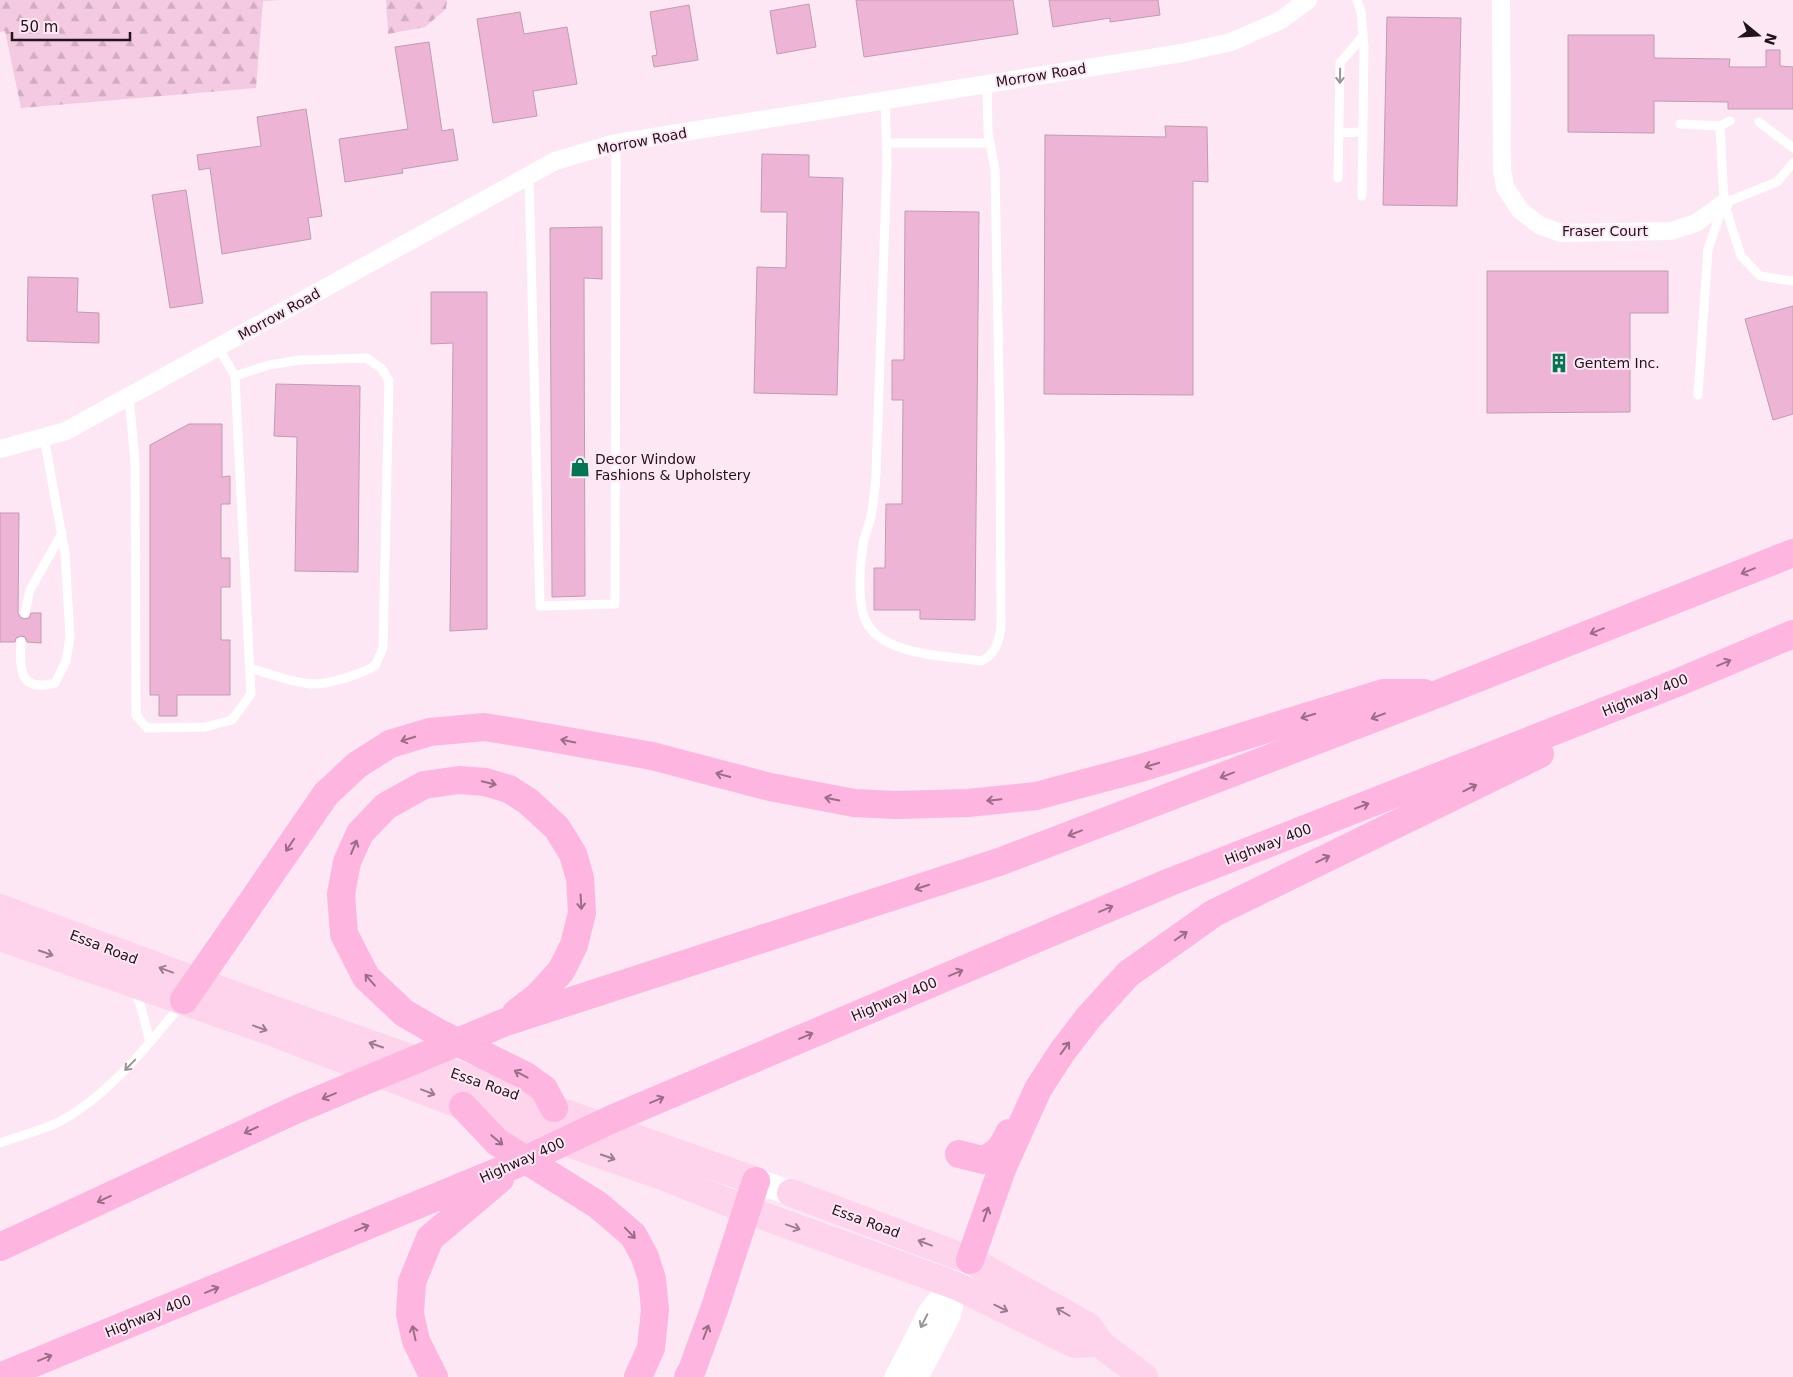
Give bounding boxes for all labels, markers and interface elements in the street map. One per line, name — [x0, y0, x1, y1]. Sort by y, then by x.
scale bar — [12, 10, 130, 42]
north arrow — [1733, 10, 1783, 60]
text: 50 m — [20, 18, 58, 36]
text: N — [1761, 31, 1780, 47]
street label: Morrow Road — [995, 60, 1087, 90]
one-way arrow — [1335, 68, 1344, 84]
street label: Morrow Road — [596, 124, 688, 158]
street label: Fraser Court — [1562, 223, 1648, 239]
street label: Morrow Road — [235, 285, 323, 343]
building icon: Gentem Inc. — [1548, 352, 1570, 374]
place label: Gentem Inc. — [1574, 355, 1660, 371]
place label: Decor Window Fashions & Upholstery — [595, 451, 751, 483]
shop icon: Decor Window Fashions & Upholstery — [569, 456, 591, 478]
one-way arrow — [1741, 567, 1756, 576]
one-way arrow — [1589, 627, 1605, 636]
one-way arrow — [1716, 658, 1731, 668]
street label: Highway 400 — [1600, 670, 1690, 720]
one-way arrow — [1300, 712, 1316, 722]
one-way arrow — [1371, 713, 1386, 722]
one-way arrow — [400, 734, 416, 744]
one-way arrow — [560, 736, 576, 746]
one-way arrow — [1145, 760, 1161, 770]
one-way arrow — [715, 769, 731, 779]
one-way arrow — [1220, 771, 1235, 780]
one-way arrow — [481, 779, 497, 789]
one-way arrow — [1462, 783, 1477, 793]
one-way arrow — [825, 794, 841, 803]
one-way arrow — [987, 795, 1003, 805]
one-way arrow — [1355, 801, 1370, 810]
street label: Highway 400 — [1222, 820, 1314, 868]
one-way arrow — [1068, 829, 1083, 838]
one-way arrow — [285, 838, 295, 852]
one-way arrow — [349, 840, 359, 855]
one-way arrow — [1316, 854, 1331, 864]
one-way arrow — [915, 883, 930, 892]
one-way arrow — [577, 894, 586, 910]
one-way arrow — [1098, 904, 1113, 913]
street label: Essa Road — [68, 927, 140, 967]
one-way arrow — [1174, 931, 1188, 941]
one-way arrow — [38, 949, 53, 958]
one-way arrow — [159, 965, 174, 974]
one-way arrow — [948, 967, 963, 977]
one-way arrow — [364, 973, 376, 986]
street label: Highway 400 — [849, 974, 939, 1024]
one-way arrow — [252, 1024, 268, 1033]
one-way arrow — [798, 1031, 813, 1041]
one-way arrow — [368, 1040, 384, 1049]
one-way arrow — [1060, 1041, 1070, 1055]
one-way arrow — [124, 1058, 136, 1071]
street label: Essa Road — [449, 1065, 521, 1103]
one-way arrow — [514, 1069, 529, 1078]
one-way arrow — [420, 1088, 436, 1097]
one-way arrow — [322, 1091, 337, 1101]
one-way arrow — [649, 1094, 664, 1104]
one-way arrow — [244, 1126, 259, 1136]
street label: Highway 400 — [477, 1134, 567, 1186]
one-way arrow — [490, 1135, 503, 1146]
one-way arrow — [599, 1153, 615, 1162]
one-way arrow — [97, 1194, 112, 1204]
street label: Essa Road — [830, 1201, 902, 1241]
one-way arrow — [982, 1207, 991, 1222]
one-way arrow — [354, 1223, 369, 1232]
one-way arrow — [785, 1223, 800, 1232]
one-way arrow — [623, 1226, 635, 1239]
one-way arrow — [918, 1237, 933, 1247]
one-way arrow — [204, 1284, 219, 1293]
street label: Highway 400 — [103, 1291, 193, 1341]
one-way arrow — [993, 1303, 1008, 1313]
one-way arrow — [1056, 1307, 1070, 1317]
one-way arrow — [918, 1313, 928, 1328]
one-way arrow — [409, 1325, 418, 1341]
one-way arrow — [702, 1325, 711, 1340]
one-way arrow — [37, 1353, 52, 1363]

